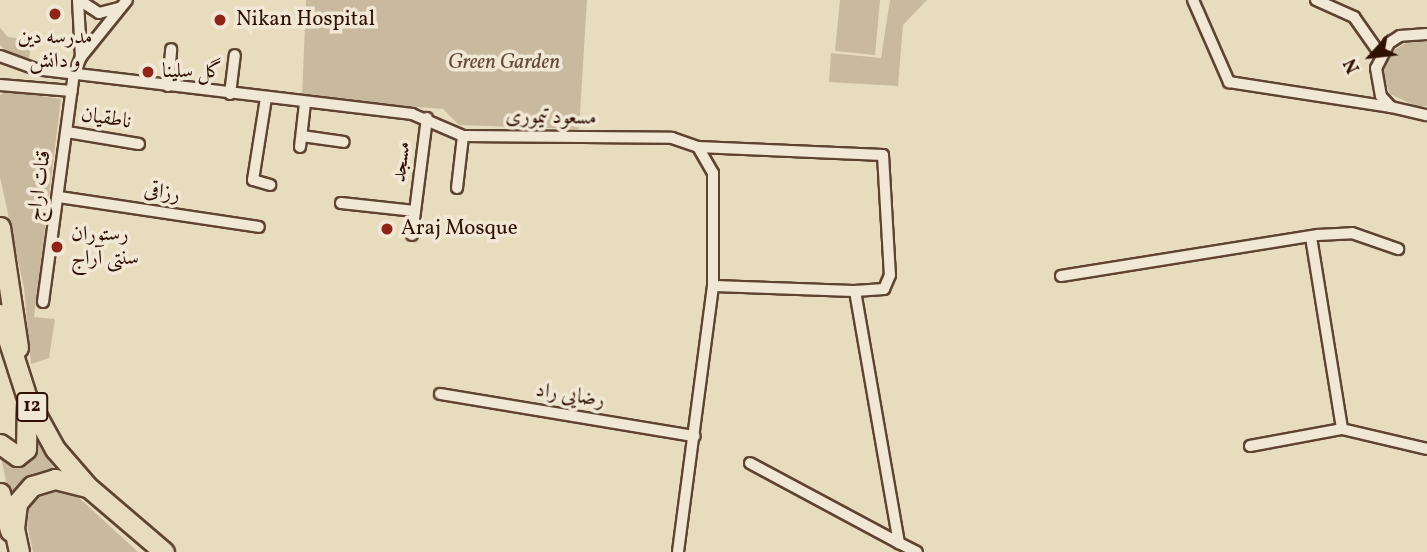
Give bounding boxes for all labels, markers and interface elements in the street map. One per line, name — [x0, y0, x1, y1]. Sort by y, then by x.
marker: مدرسه دین و دانش — [47, 6, 63, 22]
place label: Nikan Hospital — [236, 7, 375, 33]
marker: Nikan Hospital — [210, 10, 230, 30]
north arrow — [1336, 21, 1406, 91]
place label: مدرسه دین و دانش — [18, 25, 92, 75]
park label: Green Garden — [448, 50, 560, 76]
text: N — [1338, 53, 1367, 78]
place label: گل سلینا — [162, 59, 222, 85]
marker: گل سلینا — [140, 64, 156, 80]
street label: ناطقیان — [79, 103, 133, 135]
street label: مسعود تیموری — [505, 105, 597, 131]
street label: مسجد — [387, 140, 417, 184]
street label: قنات اراج — [23, 149, 57, 223]
street label: رزاقی — [142, 178, 182, 208]
place label: Araj Mosque — [401, 216, 518, 242]
marker: Araj Mosque — [379, 221, 395, 237]
place label: رستوران سنتی آراج — [71, 222, 139, 272]
marker: رستوران سنتی آراج — [49, 239, 65, 255]
street label: رضایی راد — [534, 378, 606, 414]
road number: 12 — [14, 392, 50, 422]

